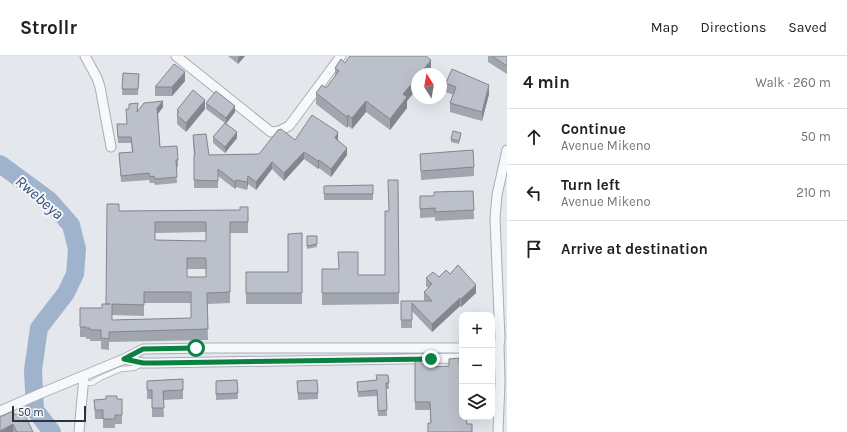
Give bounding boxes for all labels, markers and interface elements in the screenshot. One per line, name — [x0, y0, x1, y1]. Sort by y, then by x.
text: Strollr — [20, 17, 77, 39]
text: Map — [651, 19, 679, 36]
text: Directions — [701, 19, 766, 36]
text: Saved — [788, 19, 827, 36]
north arrow — [411, 68, 447, 104]
text: 4 min — [523, 72, 570, 92]
text: Walk · 260 m — [755, 75, 831, 90]
text: Continue — [561, 120, 626, 138]
icon: ahead — [523, 126, 545, 148]
text: 50 m — [801, 129, 831, 144]
text: Avenue Mikeno — [561, 138, 651, 153]
water label: Rwebeya — [12, 171, 68, 223]
text: Turn left — [561, 176, 620, 194]
icon: left — [523, 182, 545, 204]
text: 210 m — [796, 185, 831, 200]
text: Avenue Mikeno — [561, 194, 651, 209]
icon: arrive — [523, 238, 545, 260]
text: Arrive at destination — [561, 240, 708, 258]
map controls — [459, 312, 495, 420]
button: + — [459, 312, 495, 348]
route start — [187, 339, 205, 357]
button: − — [459, 348, 495, 384]
route end — [422, 350, 440, 368]
button: layers — [459, 384, 495, 420]
scale bar — [12, 404, 86, 423]
text: 50 m — [18, 406, 44, 419]

